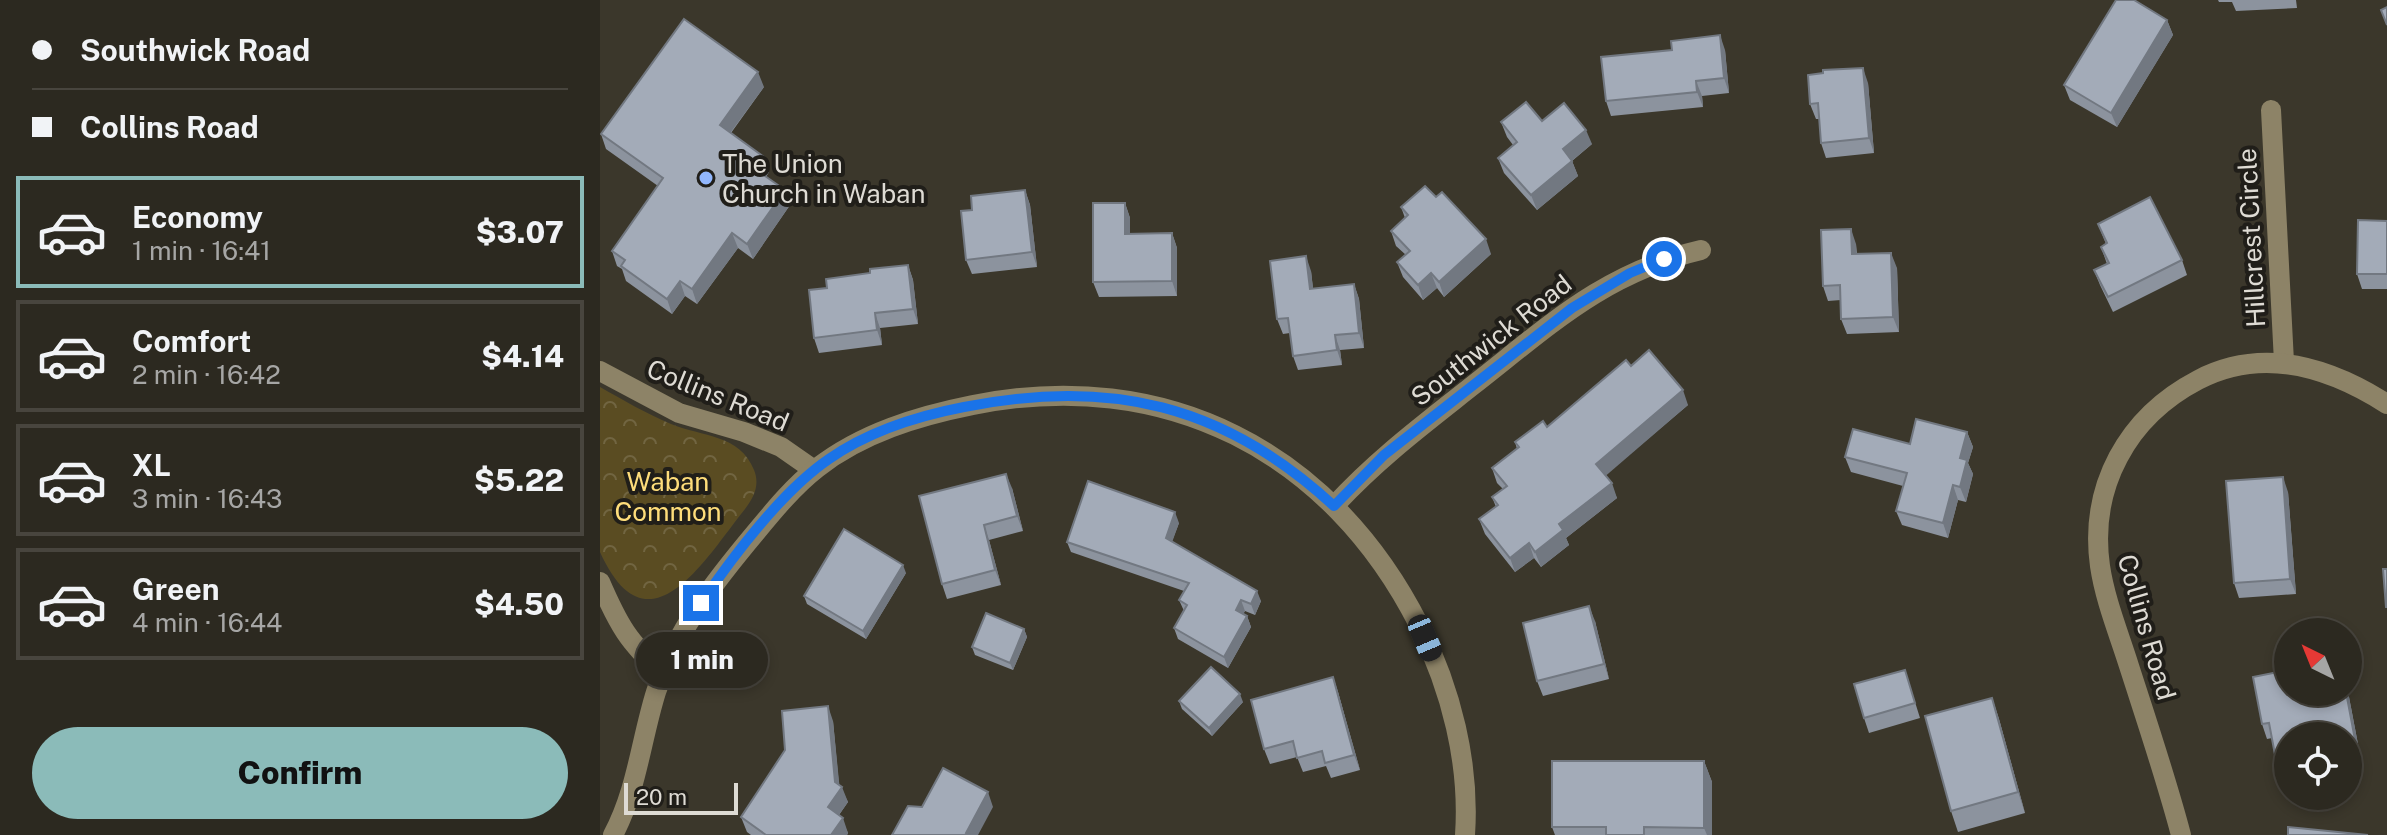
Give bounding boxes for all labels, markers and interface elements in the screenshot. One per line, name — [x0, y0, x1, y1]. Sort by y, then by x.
text: Southwick Road — [80, 32, 310, 68]
text: Collins Road — [80, 109, 259, 145]
place label: The Union Church in Waban — [722, 148, 925, 209]
street label: Hillcrest Circle — [2231, 148, 2271, 328]
marker: The Union Church in Waban — [697, 169, 715, 187]
icon: car — [36, 196, 108, 268]
text: Economy — [132, 199, 263, 235]
text: $3.07 — [476, 214, 564, 250]
text: 1 min · 16:41 — [132, 235, 271, 266]
route start — [1646, 241, 1682, 277]
street label: Southwick Road — [1405, 268, 1577, 412]
icon: car — [36, 320, 108, 392]
text: Comfort — [132, 323, 251, 359]
text: $4.14 — [481, 338, 564, 374]
street label: Collins Road — [643, 352, 793, 438]
text: 2 min · 16:42 — [132, 359, 281, 390]
icon: car — [36, 444, 108, 516]
text: XL — [132, 447, 171, 483]
text: $5.22 — [474, 462, 564, 498]
park label: Waban Common — [614, 466, 722, 527]
text: 3 min · 16:43 — [132, 483, 282, 514]
street label: Collins Road — [2111, 551, 2183, 703]
icon: car — [36, 568, 108, 640]
text: Green — [132, 571, 219, 607]
route end — [683, 585, 719, 621]
text: $4.50 — [474, 586, 564, 622]
text: 4 min · 16:44 — [132, 607, 282, 638]
car — [1405, 611, 1445, 665]
north arrow — [2274, 618, 2362, 706]
map controls — [2274, 618, 2362, 810]
callout: 1 min — [635, 631, 767, 687]
text: 1 min — [670, 644, 734, 675]
button: locate — [2274, 722, 2362, 810]
button: Confirm — [32, 727, 568, 819]
scale bar — [624, 779, 738, 815]
text: 20 m — [636, 784, 687, 810]

